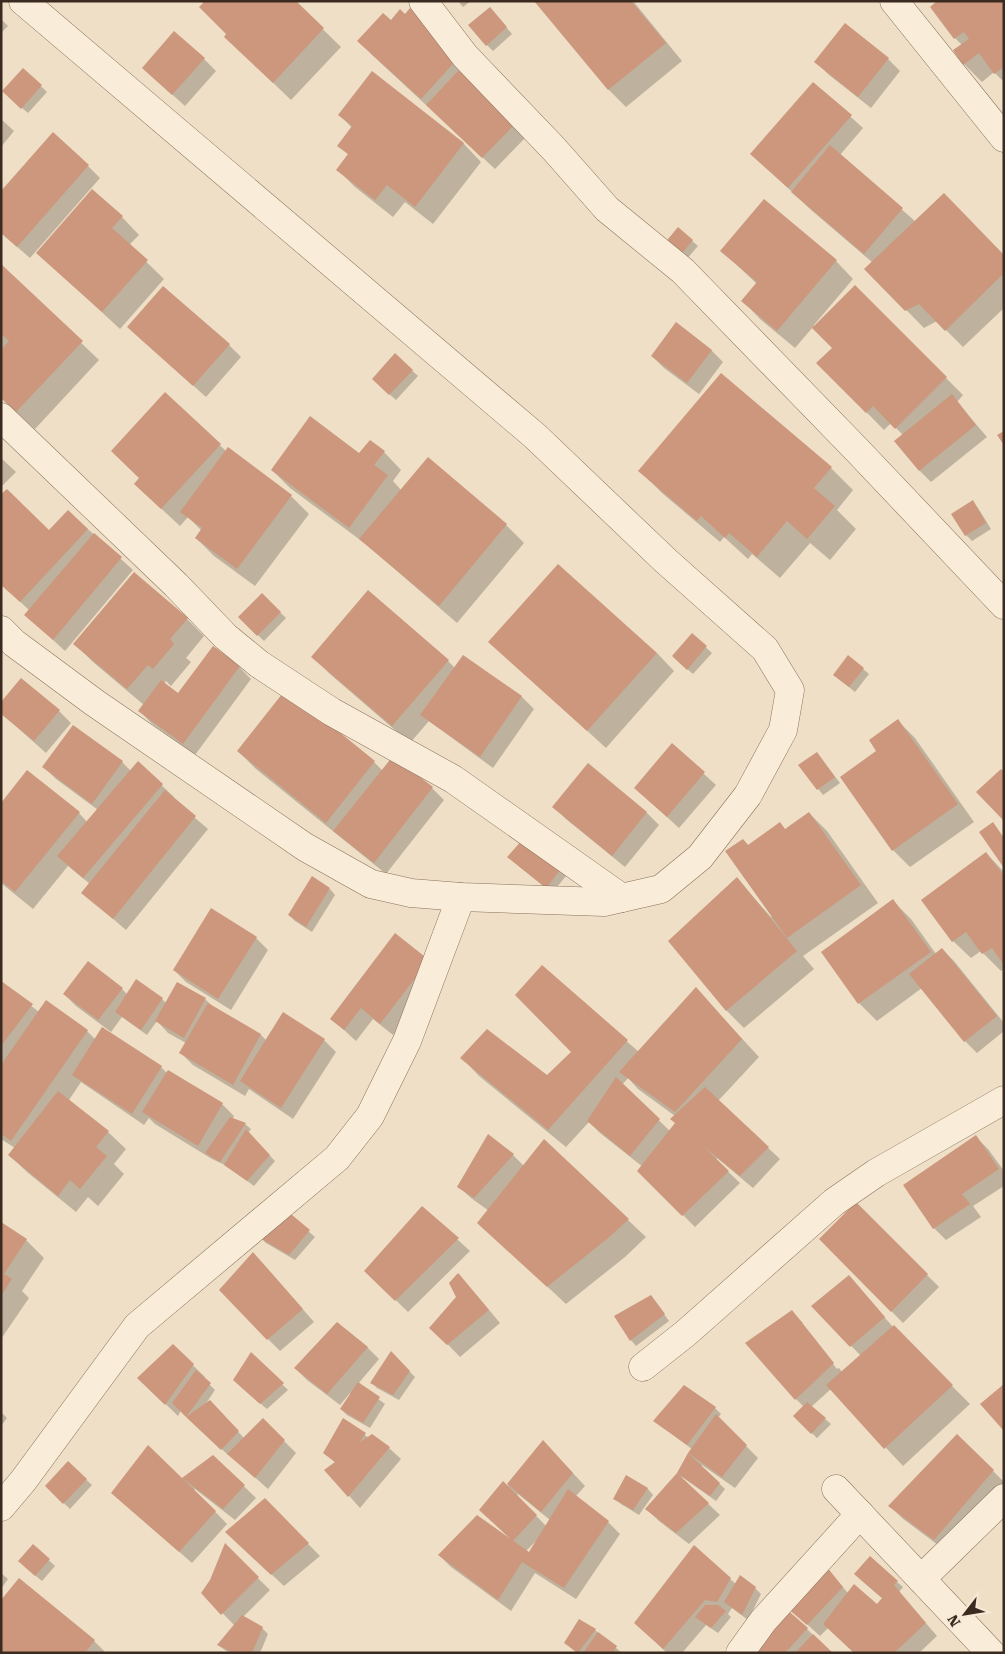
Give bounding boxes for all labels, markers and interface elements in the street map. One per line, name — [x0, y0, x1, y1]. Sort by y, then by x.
north arrow — [940, 1589, 990, 1639]
text: N — [944, 1612, 963, 1629]

